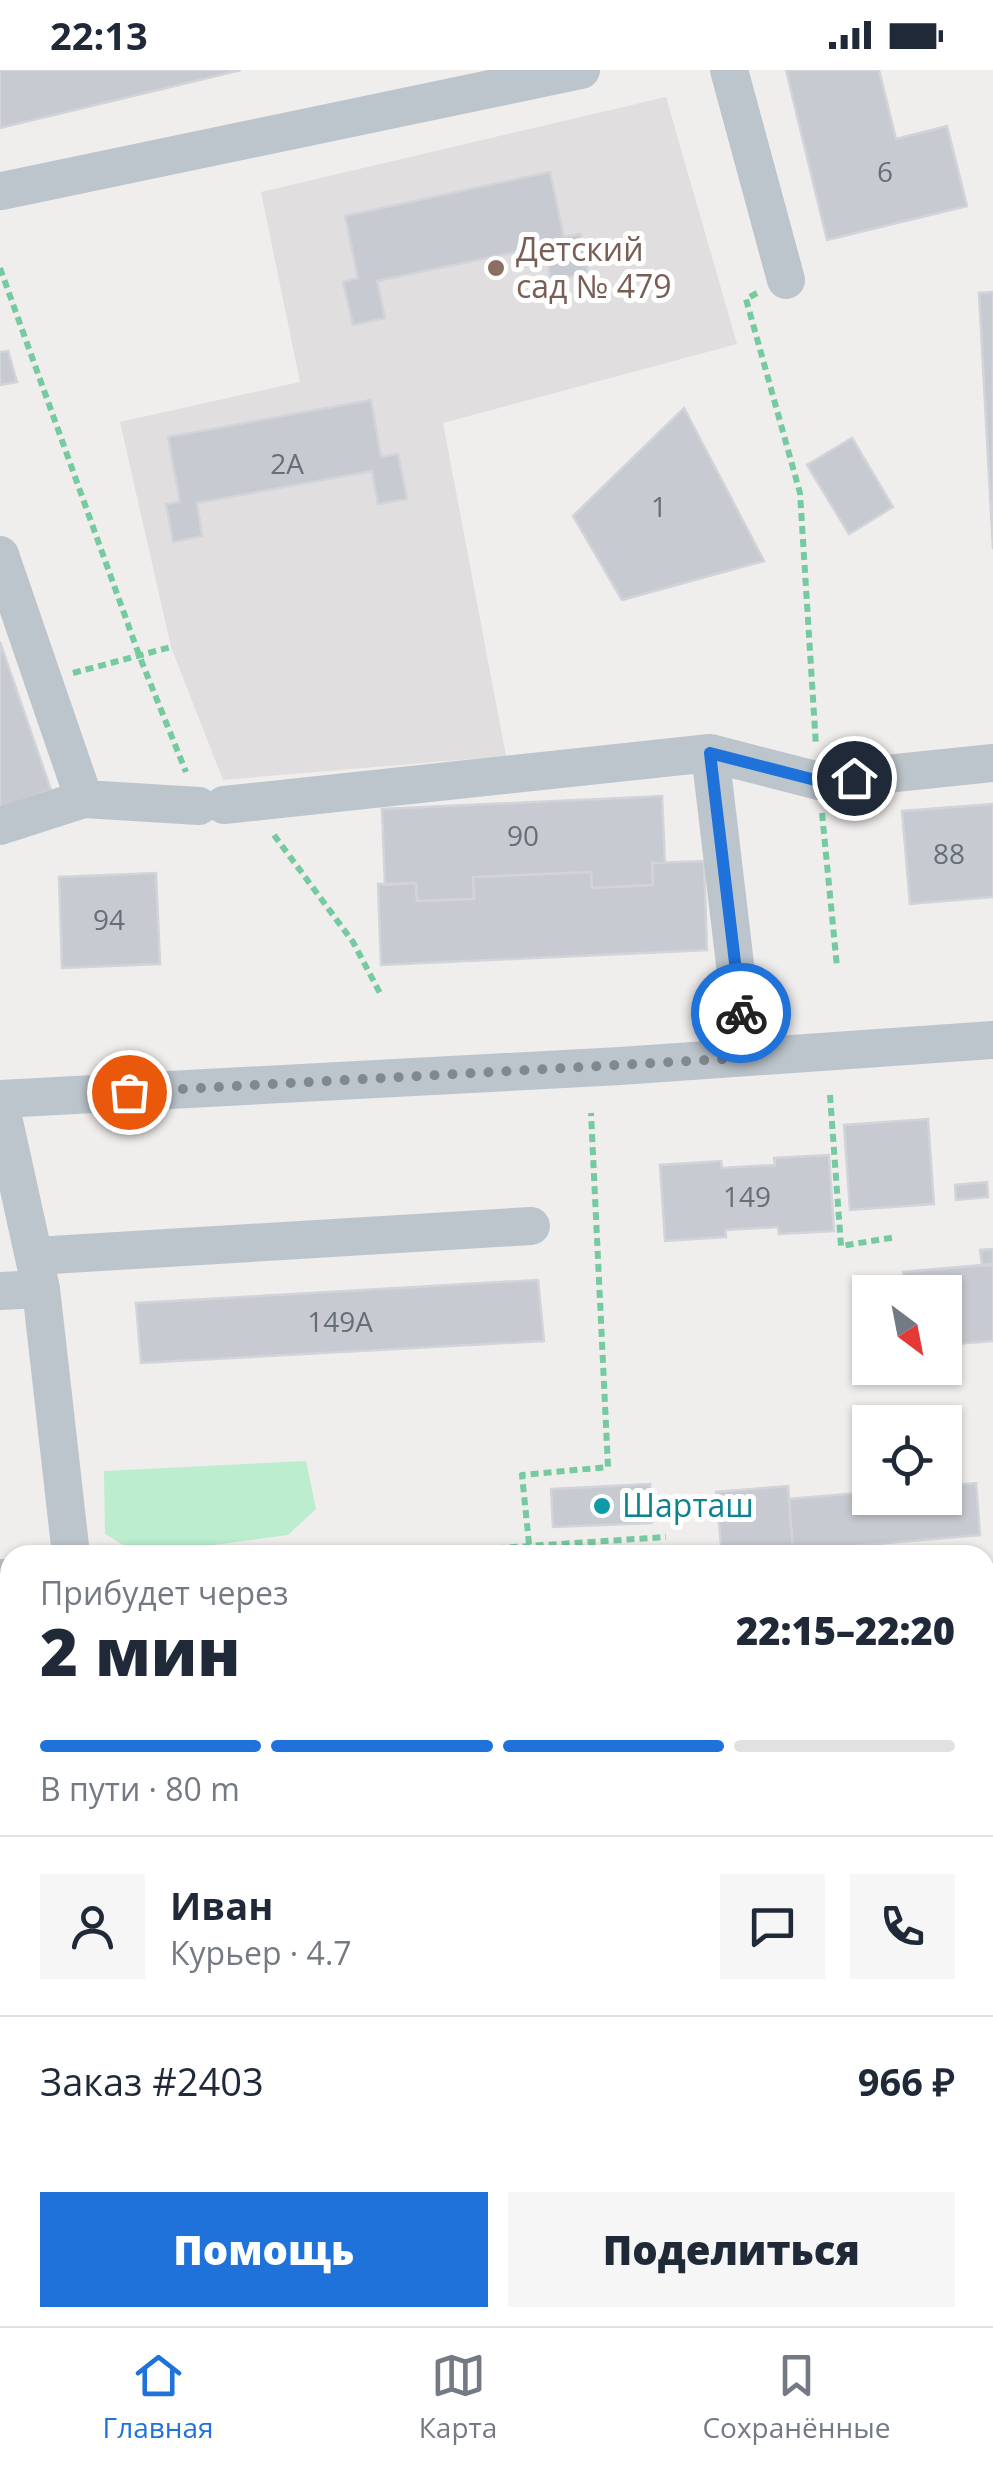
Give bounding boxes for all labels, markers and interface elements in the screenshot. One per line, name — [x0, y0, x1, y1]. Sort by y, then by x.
text: 22:13 — [50, 9, 148, 61]
house number: 6 — [877, 152, 893, 190]
place label: Детский сад № 479 — [516, 227, 672, 307]
marker: Детский сад № 479 — [485, 257, 507, 279]
house number: 2А — [270, 444, 304, 482]
house number: 1 — [651, 487, 667, 525]
pin — [812, 736, 897, 821]
icon: home — [827, 751, 882, 806]
house number: 90 — [507, 816, 539, 854]
house number: 88 — [933, 834, 965, 872]
house number: 94 — [93, 900, 125, 938]
courier — [691, 963, 791, 1063]
icon: bike — [714, 986, 769, 1041]
pin — [87, 1050, 172, 1135]
icon: bag — [102, 1065, 157, 1120]
house number: 149 — [723, 1177, 771, 1215]
north arrow — [852, 1275, 962, 1385]
map controls — [852, 1275, 962, 1515]
house number: 149А — [307, 1302, 373, 1340]
button: locate — [852, 1405, 962, 1515]
place label: Шарташ — [622, 1483, 754, 1526]
marker: Шарташ — [591, 1495, 613, 1517]
text: Прибудет через — [40, 1571, 288, 1614]
text: 22:15–22:20 — [736, 1604, 955, 1656]
text: 2 мин — [40, 1607, 241, 1695]
text: В пути · 80 m — [40, 1767, 240, 1810]
button: person — [40, 1874, 145, 1979]
button: chat — [720, 1874, 825, 1979]
button: phone — [850, 1874, 955, 1979]
text: Иван — [170, 1879, 273, 1931]
text: Курьер · 4.7 — [170, 1931, 352, 1974]
text: Заказ #2403 — [40, 2055, 264, 2107]
text: 966 ₽ — [858, 2055, 955, 2107]
button: Помощь — [40, 2192, 488, 2307]
button: Поделиться — [508, 2192, 955, 2307]
tab: Главная — [103, 2348, 214, 2446]
tab: Карта — [419, 2348, 497, 2446]
tab: Сохранённые — [702, 2348, 890, 2446]

